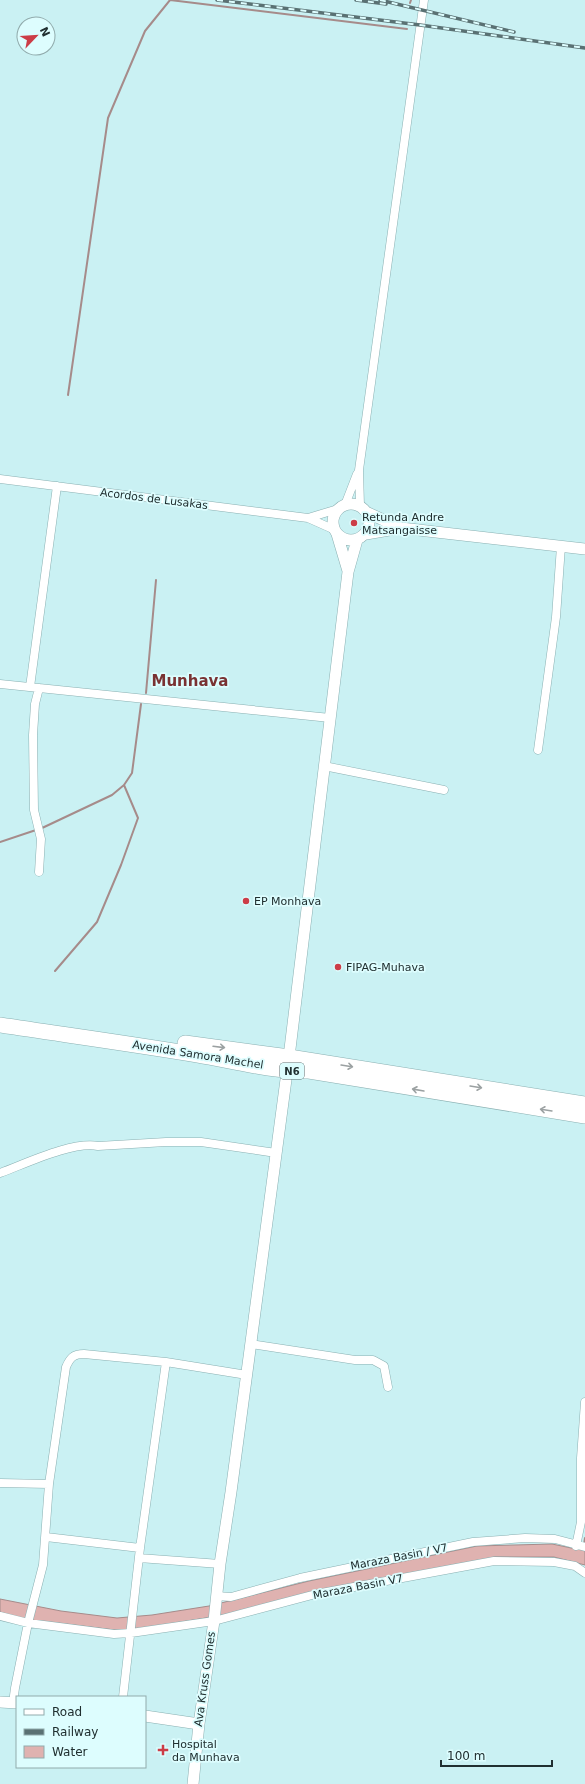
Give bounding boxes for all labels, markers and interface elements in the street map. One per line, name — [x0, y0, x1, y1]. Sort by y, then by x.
north arrow — [16, 16, 56, 56]
text: N — [37, 25, 52, 39]
street label: Acordos de Lusakas — [99, 486, 209, 512]
place label: Retunda Andre Matsangaisse — [362, 511, 444, 537]
marker: Retunda Andre Matsangaisse — [349, 518, 359, 528]
district label: Munhava — [152, 672, 229, 690]
place label: EP Monhava — [254, 895, 321, 908]
marker: EP Monhava — [241, 896, 251, 906]
place label: FIPAG-Muhava — [346, 961, 425, 974]
marker: FIPAG-Muhava — [333, 962, 343, 972]
street label: Avenida Samora Machel — [132, 1038, 264, 1072]
one-way arrow — [212, 1043, 225, 1051]
one-way arrow — [341, 1062, 354, 1070]
road number: N6 — [280, 1063, 304, 1079]
one-way arrow — [469, 1083, 482, 1091]
one-way arrow — [412, 1085, 425, 1093]
one-way arrow — [540, 1106, 553, 1114]
street label: Maraza Basin / V7 — [349, 1541, 449, 1573]
street label: Maraza Basin V7 — [312, 1572, 404, 1602]
street label: Ava Kruss Gomes — [192, 1630, 218, 1727]
legend — [16, 1696, 146, 1768]
text: Road — [52, 1705, 82, 1719]
text: Railway — [52, 1725, 98, 1739]
place label: Hospital da Munhava — [172, 1738, 240, 1764]
scale bar — [441, 1742, 552, 1768]
marker: Hospital da Munhava — [157, 1744, 169, 1756]
text: Water — [52, 1745, 88, 1759]
text: 100 m — [447, 1749, 485, 1763]

